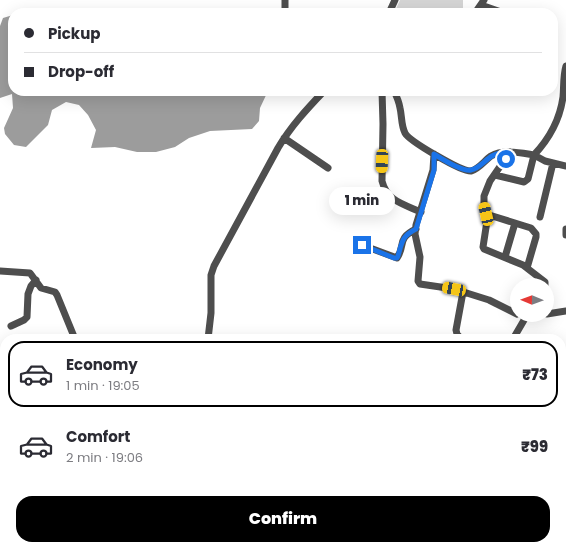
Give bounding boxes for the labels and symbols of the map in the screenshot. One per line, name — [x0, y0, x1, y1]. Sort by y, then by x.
car — [376, 149, 388, 173]
route start — [497, 150, 515, 168]
callout: 1 min — [329, 187, 395, 215]
car — [477, 201, 495, 227]
route end — [353, 236, 371, 254]
north arrow — [510, 278, 554, 322]
car — [441, 281, 467, 297]

